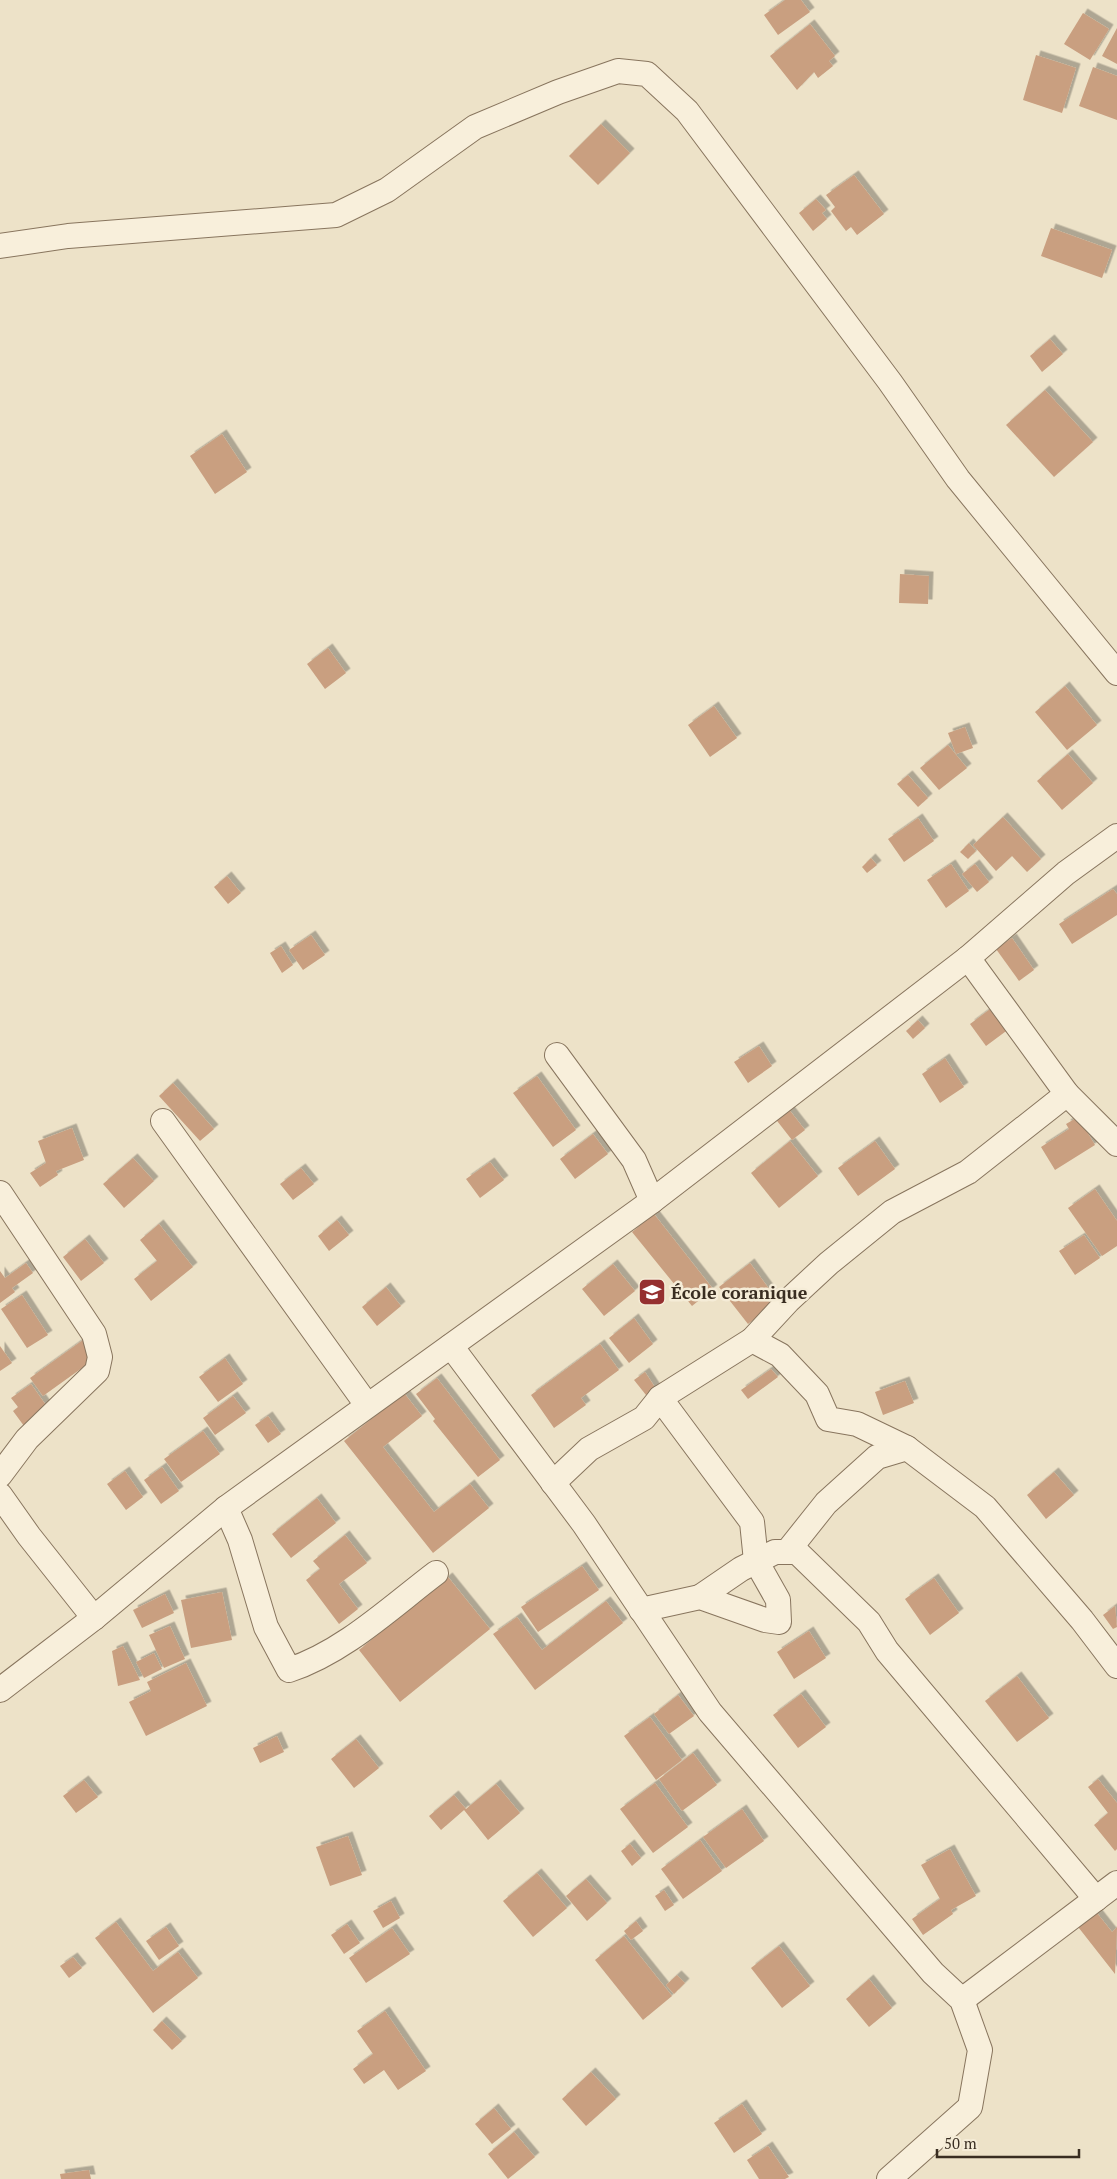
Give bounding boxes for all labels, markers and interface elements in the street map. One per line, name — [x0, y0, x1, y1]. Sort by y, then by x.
school or university icon: École coranique — [637, 1277, 667, 1307]
place label: École coranique — [671, 1280, 808, 1304]
scale bar — [937, 2126, 1080, 2158]
text: 50 m — [944, 2133, 977, 2153]

